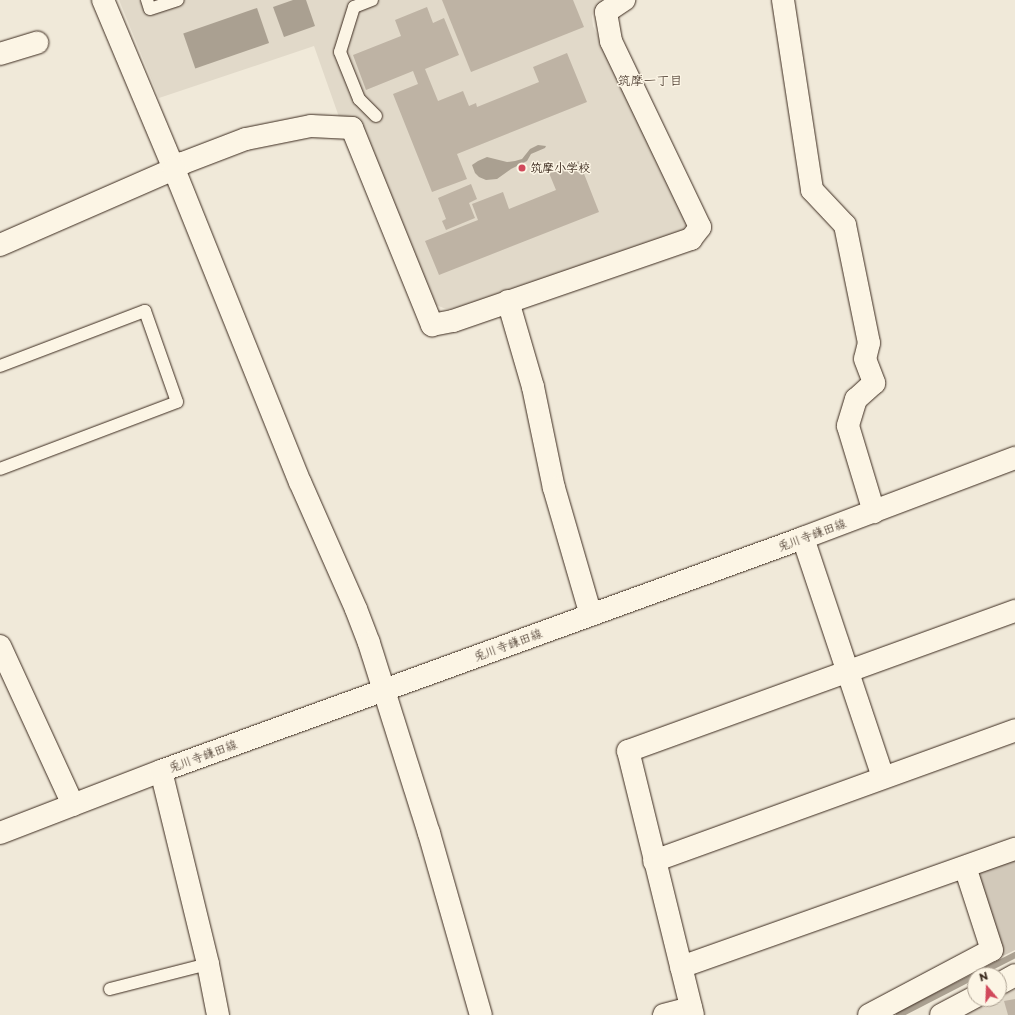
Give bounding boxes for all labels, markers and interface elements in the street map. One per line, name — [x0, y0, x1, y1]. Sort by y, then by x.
district label: 筑摩一丁目 — [618, 72, 682, 88]
place label: 筑摩小学校 — [530, 161, 590, 175]
marker: 筑摩小学校 — [517, 163, 527, 173]
street label: 兎川寺鎌田線 — [776, 516, 848, 554]
street label: 兎川寺鎌田線 — [472, 626, 544, 664]
street label: 兎川寺鎌田線 — [167, 737, 239, 775]
north arrow — [967, 967, 1007, 1007]
text: N — [976, 967, 990, 986]

